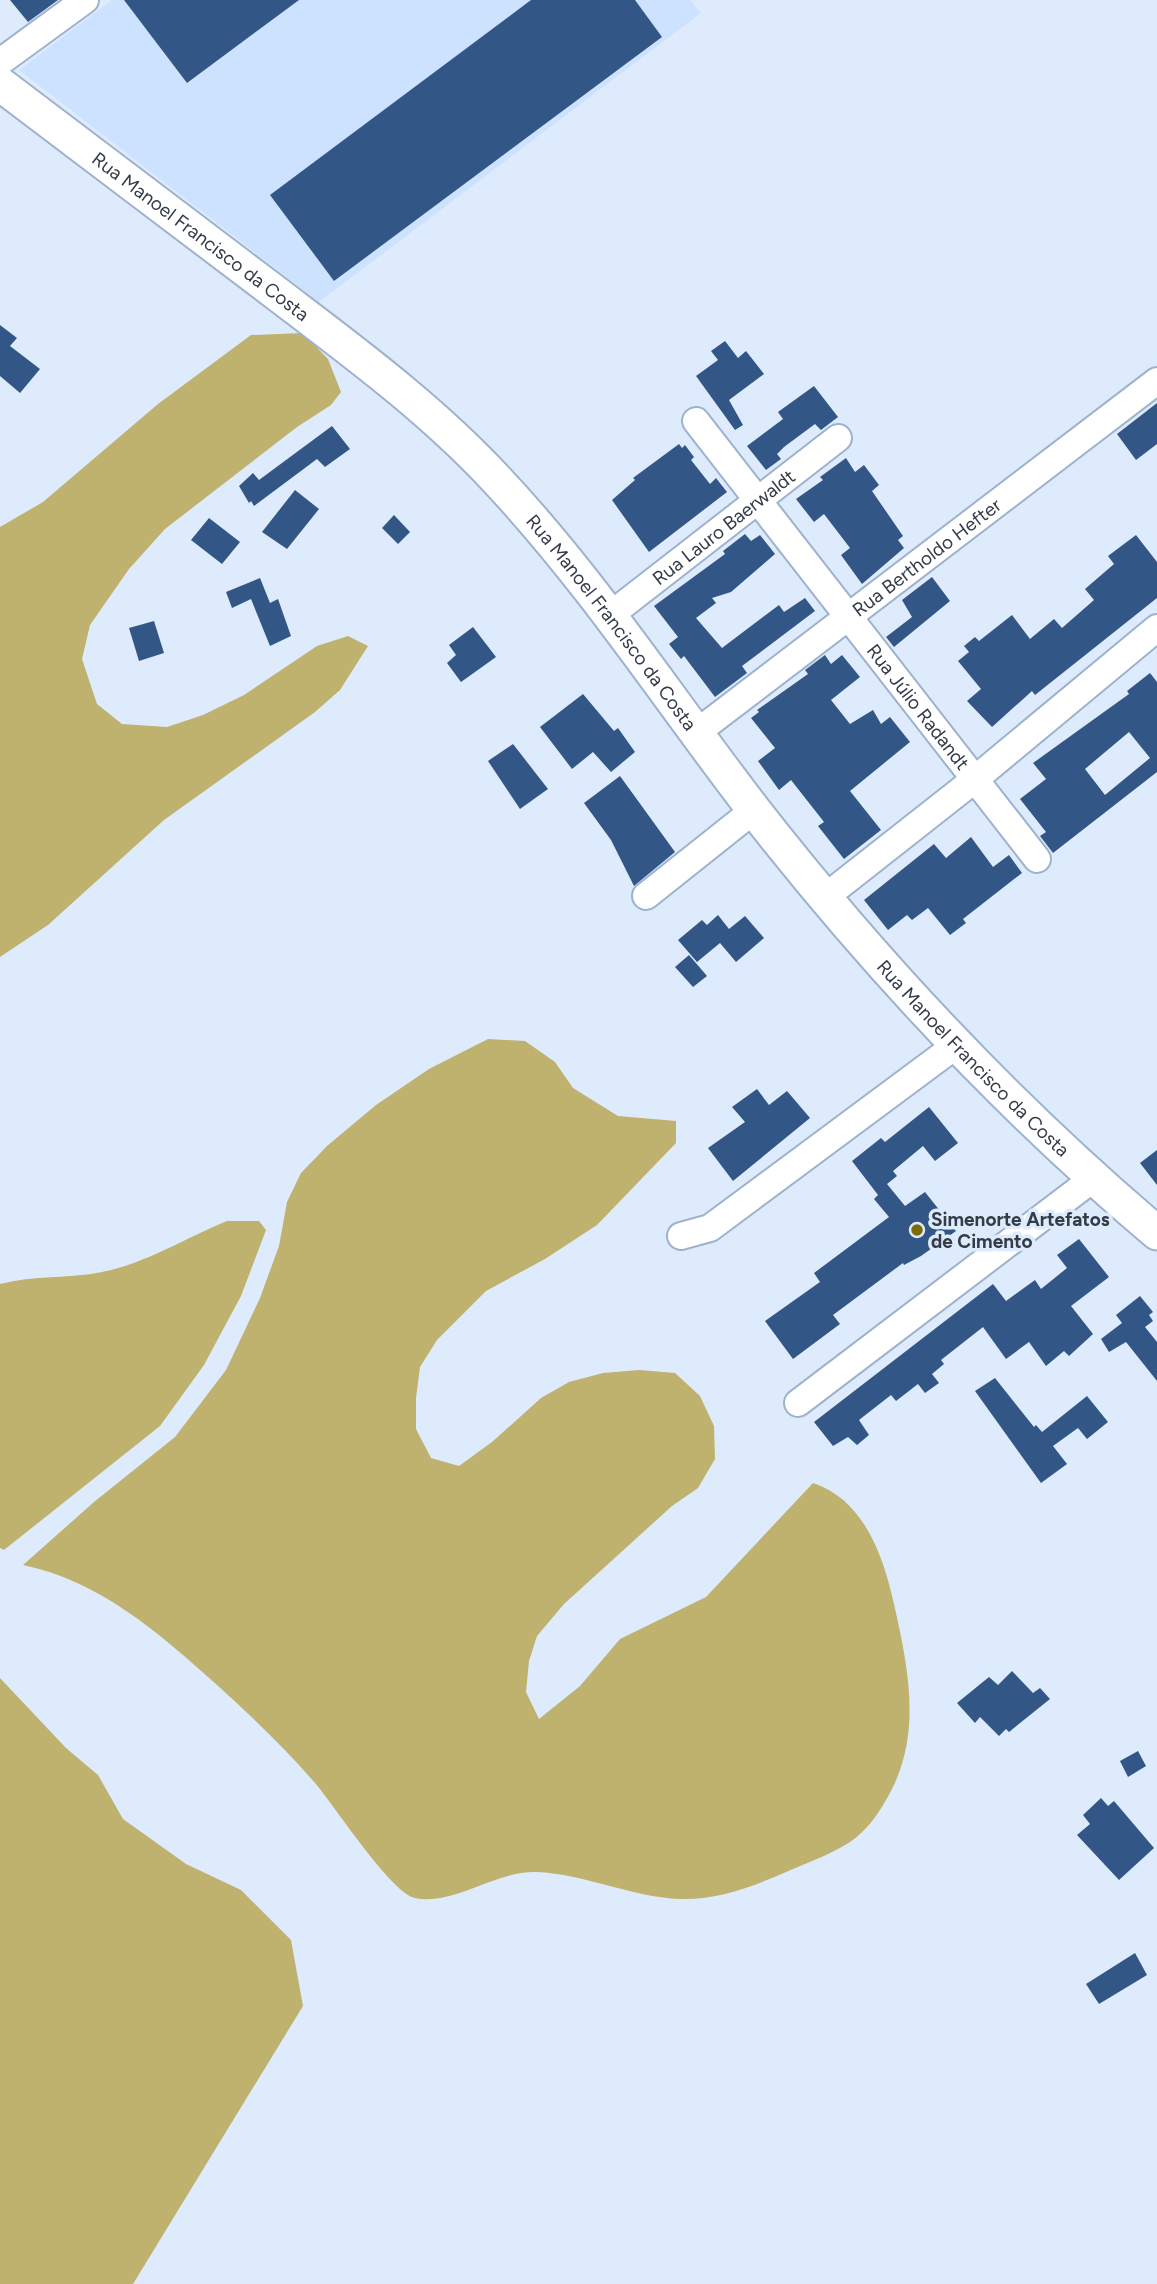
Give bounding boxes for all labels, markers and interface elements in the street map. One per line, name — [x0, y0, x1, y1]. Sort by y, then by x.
street label: Rua Manoel Francisco da Costa — [88, 147, 314, 326]
street label: Rua Lauro Baerwaldt — [648, 464, 799, 590]
street label: Rua Bertholdo Hefter — [848, 493, 1006, 621]
street label: Rua Manoel Francisco da Costa — [522, 510, 702, 735]
street label: Rua Júlio Radandt — [862, 639, 974, 774]
street label: Rua Manoel Francisco da Costa — [872, 955, 1074, 1161]
place label: Simenorte Artefatos de Cimento — [931, 1208, 1110, 1253]
marker: Simenorte Artefatos de Cimento — [909, 1222, 925, 1238]

